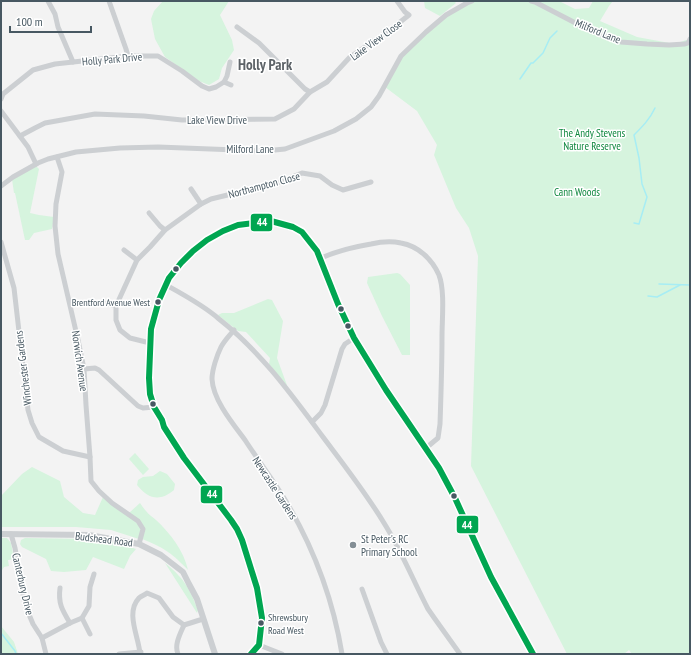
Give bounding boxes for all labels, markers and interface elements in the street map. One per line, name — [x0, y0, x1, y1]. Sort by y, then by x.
scale bar — [10, 8, 91, 34]
text: 100 m — [16, 14, 43, 29]
street label: Lake View Close — [347, 16, 405, 64]
street label: Milford Lane — [573, 16, 623, 47]
street label: Holly Park Drive — [81, 49, 143, 69]
district label: Holly Park — [238, 55, 293, 74]
street label: Lake View Drive — [187, 113, 248, 127]
park label: The Andy Stevens Nature Reserve — [559, 126, 626, 153]
street label: Milford Lane — [226, 142, 274, 156]
street label: Northampton Close — [227, 169, 302, 201]
park label: Cann Woods — [554, 185, 600, 199]
line badge: 44 — [250, 213, 273, 232]
text: 44 — [257, 215, 268, 229]
unlabelled marker — [171, 264, 181, 274]
place label: Brentford Avenue West — [72, 296, 150, 309]
marker: Brentford Avenue West — [153, 297, 163, 307]
unlabelled marker — [336, 304, 346, 314]
unlabelled marker — [343, 321, 353, 331]
street label: Winchester Gardens — [11, 330, 35, 406]
street label: Norwich Avenue — [69, 330, 91, 393]
unlabelled marker — [148, 399, 158, 409]
street label: Newcastle Gardens — [250, 454, 301, 522]
line badge: 44 — [200, 485, 223, 504]
text: 44 — [207, 487, 218, 501]
unlabelled marker — [449, 491, 459, 501]
line badge: 44 — [456, 515, 479, 534]
text: 44 — [462, 518, 473, 532]
street label: Budshead Road — [74, 529, 134, 550]
place label: St Peter's RC Primary School — [361, 532, 418, 559]
marker: St Peter's RC Primary School — [348, 540, 358, 550]
street label: Canterbury Drive — [9, 552, 37, 617]
place label: Shrewsbury Road West — [268, 611, 308, 637]
marker: Shrewsbury Road West — [256, 618, 266, 628]

